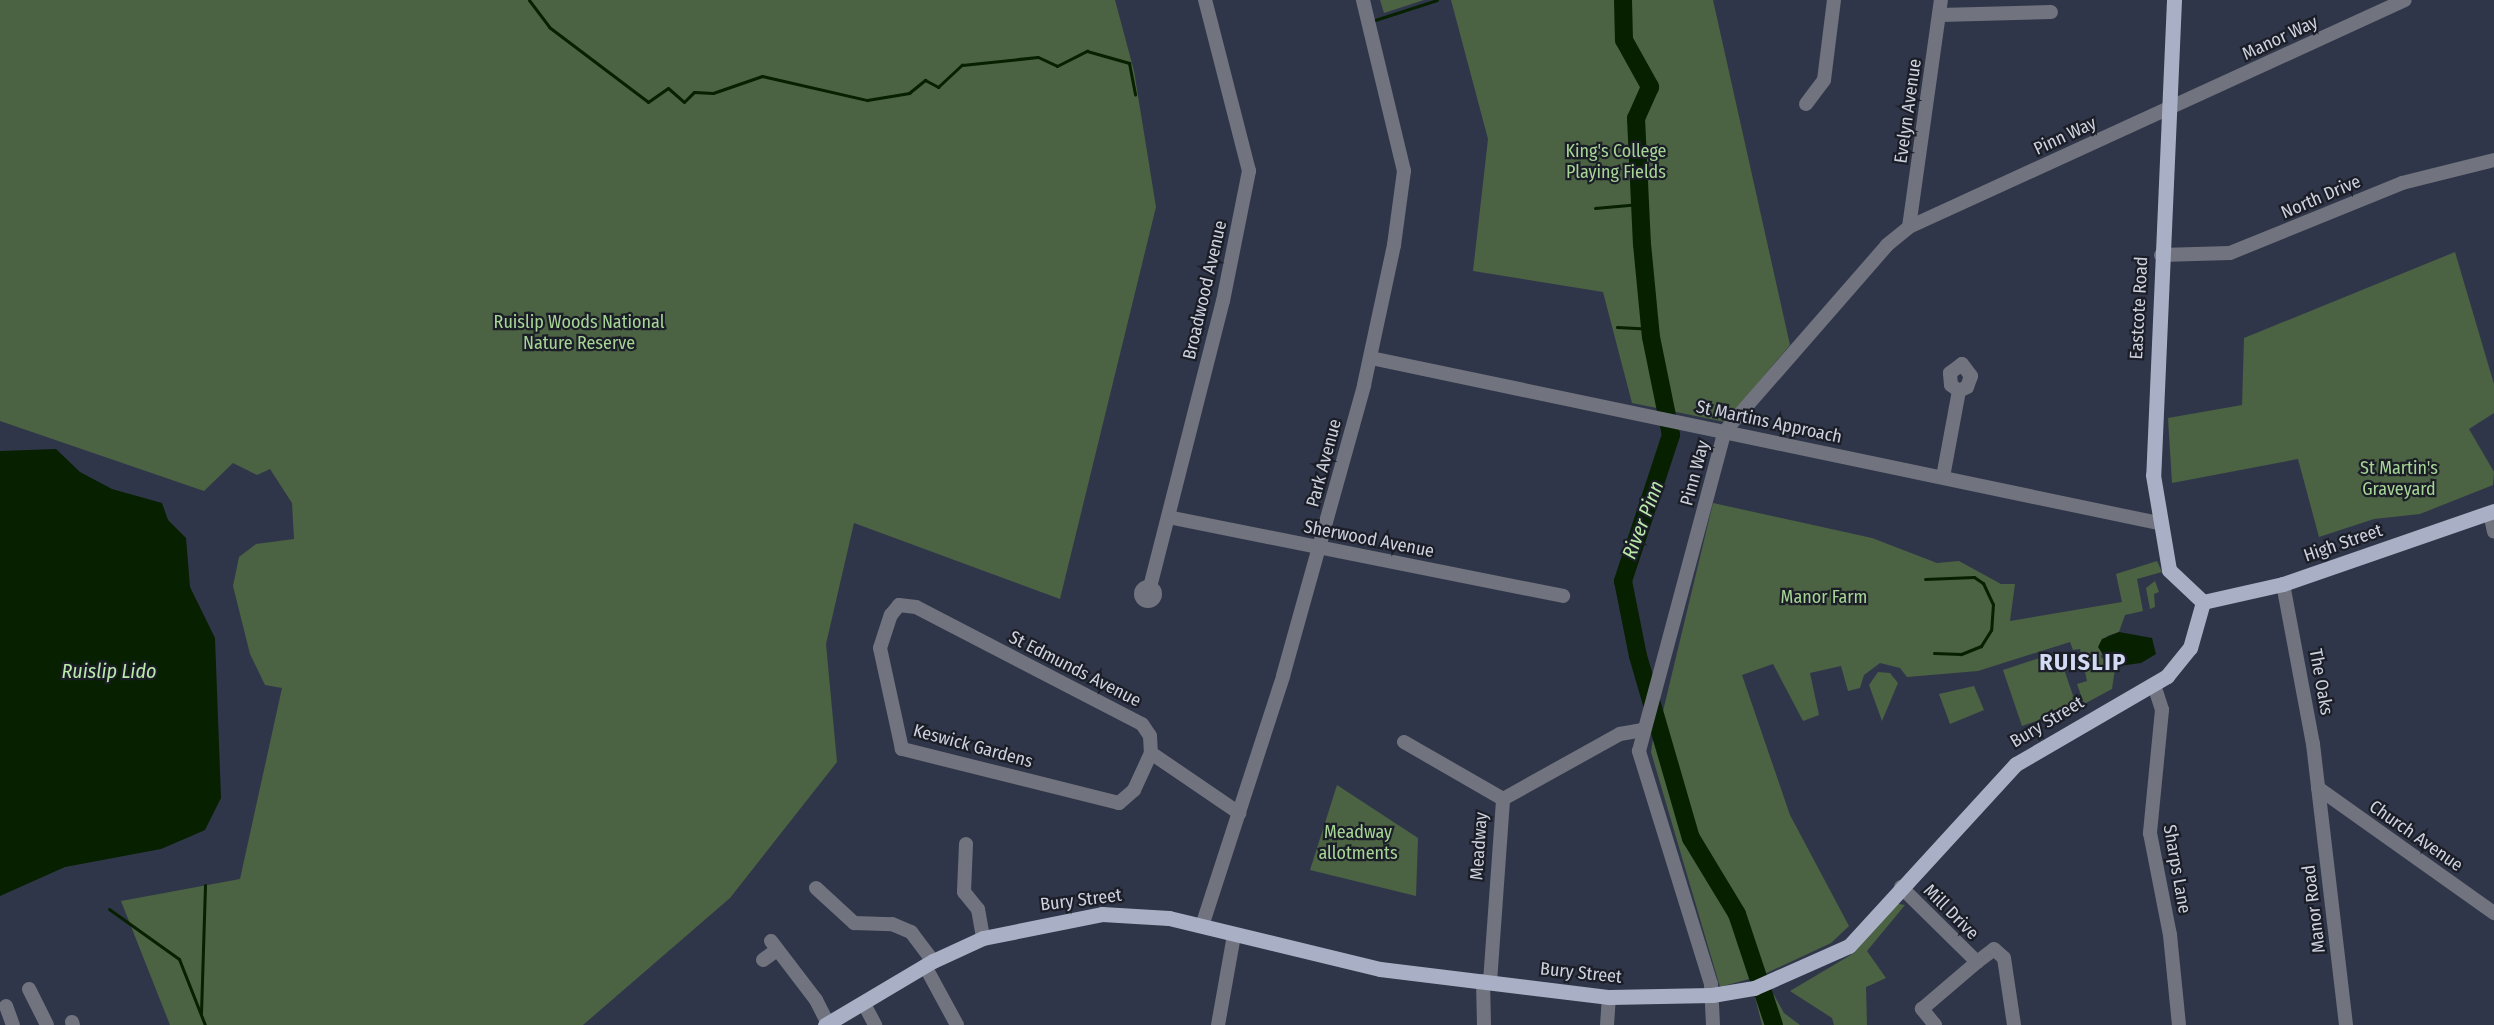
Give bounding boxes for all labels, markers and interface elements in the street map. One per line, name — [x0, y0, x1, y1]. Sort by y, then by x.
street label: Manor Way — [2239, 11, 2321, 65]
street label: Evelyn Avenue — [1890, 57, 1926, 165]
street label: Pinn Way — [2030, 112, 2100, 160]
park label: King's College Playing Fields — [1566, 141, 1666, 184]
street label: North Drive — [2278, 171, 2364, 223]
street label: Broadwood Avenue — [1178, 218, 1232, 362]
street label: Eastcote Road — [2126, 256, 2152, 360]
park label: Ruislip Woods National Nature Reserve — [494, 312, 664, 354]
street label: St Martins Approach — [1694, 396, 1844, 448]
street label: Park Avenue — [1302, 417, 1346, 509]
street label: Pinn Way — [1676, 438, 1714, 508]
park label: St Martin's Graveyard — [2360, 458, 2438, 500]
water label: River Pinn — [1617, 477, 1669, 563]
street label: Sherwood Avenue — [1302, 516, 1436, 562]
street label: High Street — [2301, 519, 2385, 567]
park label: Manor Farm — [1781, 586, 1867, 608]
street label: St Edmunds Avenue — [1005, 626, 1145, 712]
street label: The Oaks — [2305, 647, 2337, 717]
district label: RUISLIP — [2039, 649, 2127, 677]
water label: Ruislip Lido — [61, 659, 157, 683]
street label: Bury Street — [2006, 692, 2088, 752]
street label: Keswick Gardens — [911, 720, 1035, 772]
street label: Church Avenue — [2365, 796, 2467, 876]
street label: Meadway — [1466, 811, 1492, 881]
park label: Meadway allotments — [1318, 822, 1398, 864]
street label: Sharps Lane — [2159, 823, 2195, 915]
street label: Manor Road — [2298, 864, 2330, 954]
street label: Mill Drive — [1919, 880, 1983, 944]
street label: Bury Street — [1039, 884, 1123, 916]
street label: Bury Street — [1539, 958, 1623, 988]

